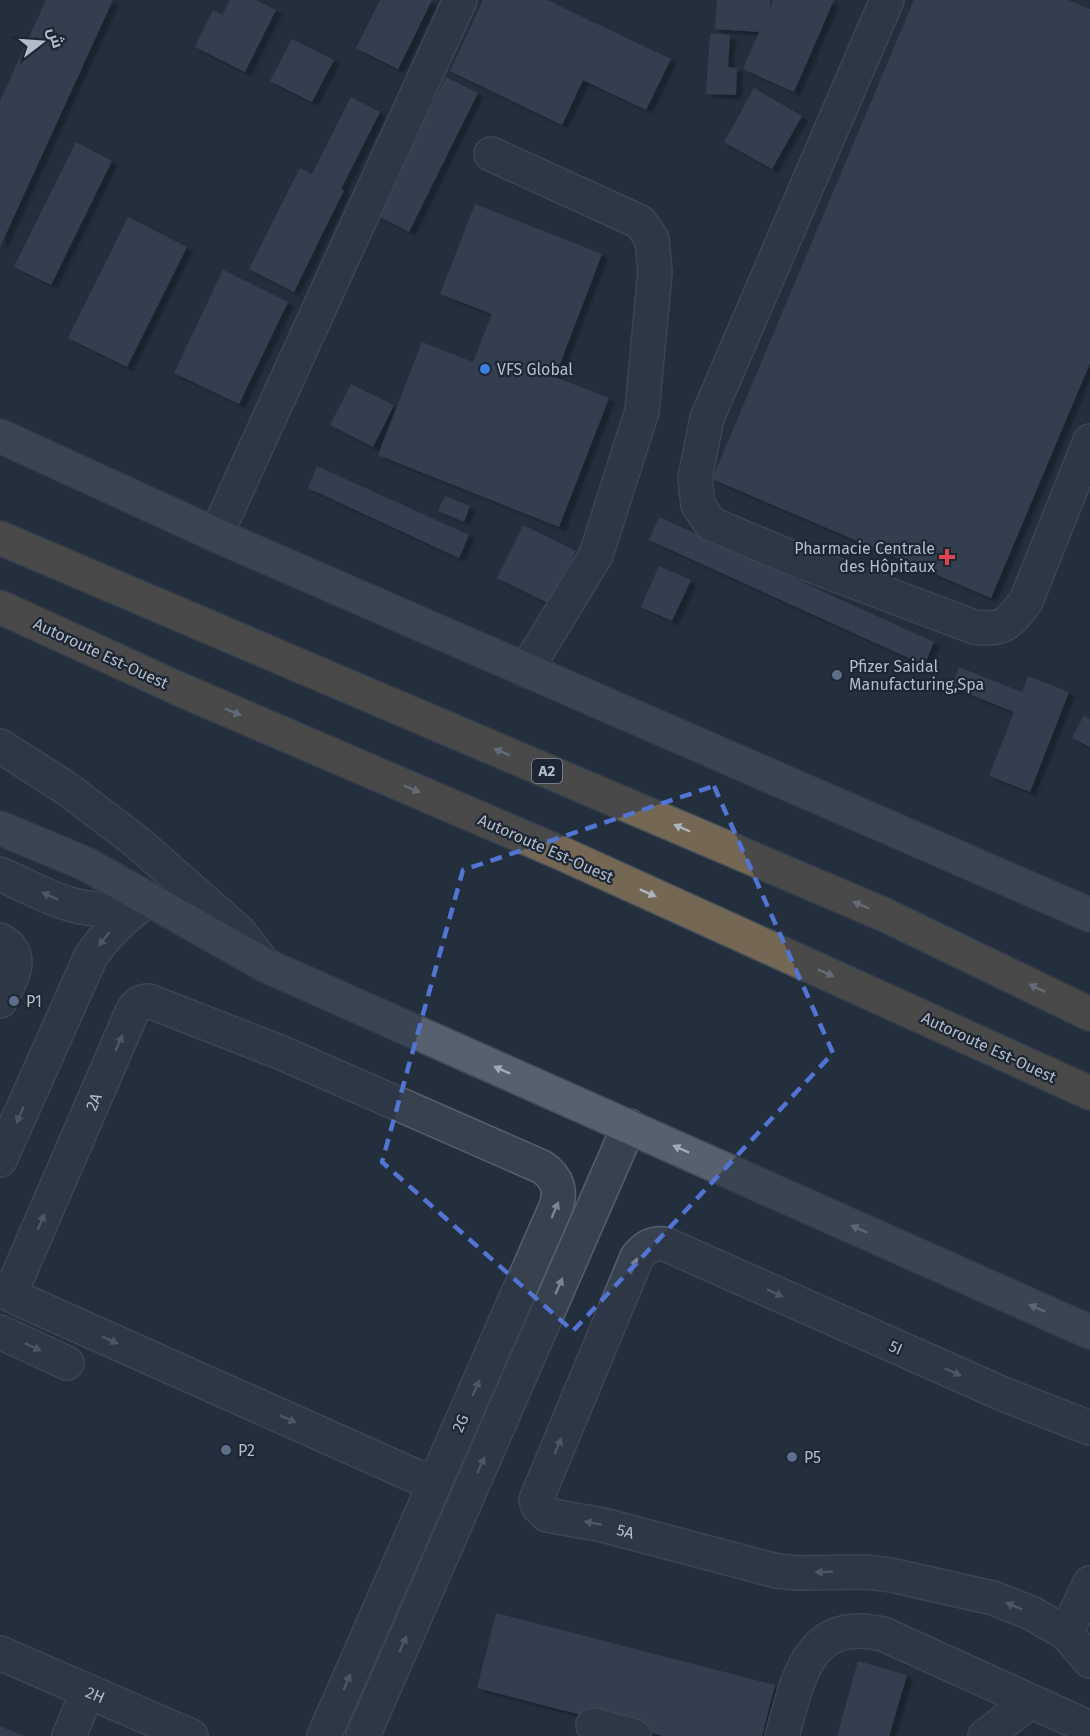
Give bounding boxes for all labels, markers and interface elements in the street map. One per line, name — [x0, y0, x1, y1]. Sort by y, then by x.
north arrow — [12, 12, 72, 72]
text: ش — [44, 25, 68, 50]
place label: VFS Global — [497, 360, 573, 379]
marker: VFS Global — [478, 362, 492, 376]
place label: Pharmacie Centrale des Hôpitaux — [794, 539, 935, 576]
marker: Pharmacie Centrale des Hôpitaux — [940, 550, 954, 564]
street label: Autoroute Est-Ouest — [31, 614, 171, 693]
place label: Pfizer Saidal Manufacturing,Spa — [849, 657, 984, 694]
marker: Pfizer Saidal Manufacturing,Spa — [830, 668, 844, 682]
one-way arrow — [224, 708, 241, 717]
one-way arrow — [493, 747, 511, 757]
road number: A2 — [532, 759, 562, 783]
one-way arrow — [403, 785, 421, 795]
street label: Autoroute Est-Ouest — [475, 810, 617, 887]
one-way arrow — [673, 824, 690, 833]
one-way arrow — [640, 888, 657, 897]
one-way arrow — [41, 891, 59, 901]
one-way arrow — [852, 900, 870, 909]
one-way arrow — [97, 931, 110, 947]
one-way arrow — [818, 968, 835, 977]
one-way arrow — [1029, 984, 1046, 993]
place label: P1 — [26, 992, 42, 1011]
marker: P1 — [7, 994, 21, 1008]
street label: Autoroute Est-Ouest — [919, 1008, 1059, 1087]
one-way arrow — [115, 1034, 124, 1052]
one-way arrow — [493, 1065, 511, 1075]
street label: 2A — [82, 1089, 106, 1113]
one-way arrow — [15, 1106, 25, 1124]
one-way arrow — [671, 1144, 689, 1154]
one-way arrow — [551, 1201, 560, 1219]
one-way arrow — [37, 1213, 46, 1231]
one-way arrow — [850, 1224, 867, 1233]
one-way arrow — [630, 1257, 639, 1275]
one-way arrow — [554, 1277, 564, 1295]
one-way arrow — [766, 1289, 783, 1298]
one-way arrow — [1028, 1304, 1045, 1313]
one-way arrow — [102, 1335, 120, 1345]
street label: 5I — [886, 1336, 905, 1359]
one-way arrow — [25, 1343, 42, 1352]
one-way arrow — [944, 1368, 962, 1377]
one-way arrow — [471, 1380, 480, 1397]
street label: 2G — [448, 1411, 473, 1435]
one-way arrow — [280, 1414, 298, 1424]
one-way arrow — [553, 1436, 563, 1454]
place label: P2 — [238, 1441, 255, 1460]
marker: P2 — [219, 1443, 233, 1457]
place label: P5 — [804, 1448, 821, 1467]
marker: P5 — [785, 1450, 799, 1464]
one-way arrow — [476, 1456, 486, 1474]
one-way arrow — [583, 1518, 602, 1527]
street label: 5A — [615, 1520, 637, 1543]
one-way arrow — [814, 1568, 833, 1577]
one-way arrow — [1005, 1601, 1023, 1611]
one-way arrow — [399, 1635, 408, 1653]
one-way arrow — [342, 1673, 352, 1691]
street label: 2H — [83, 1682, 108, 1707]

